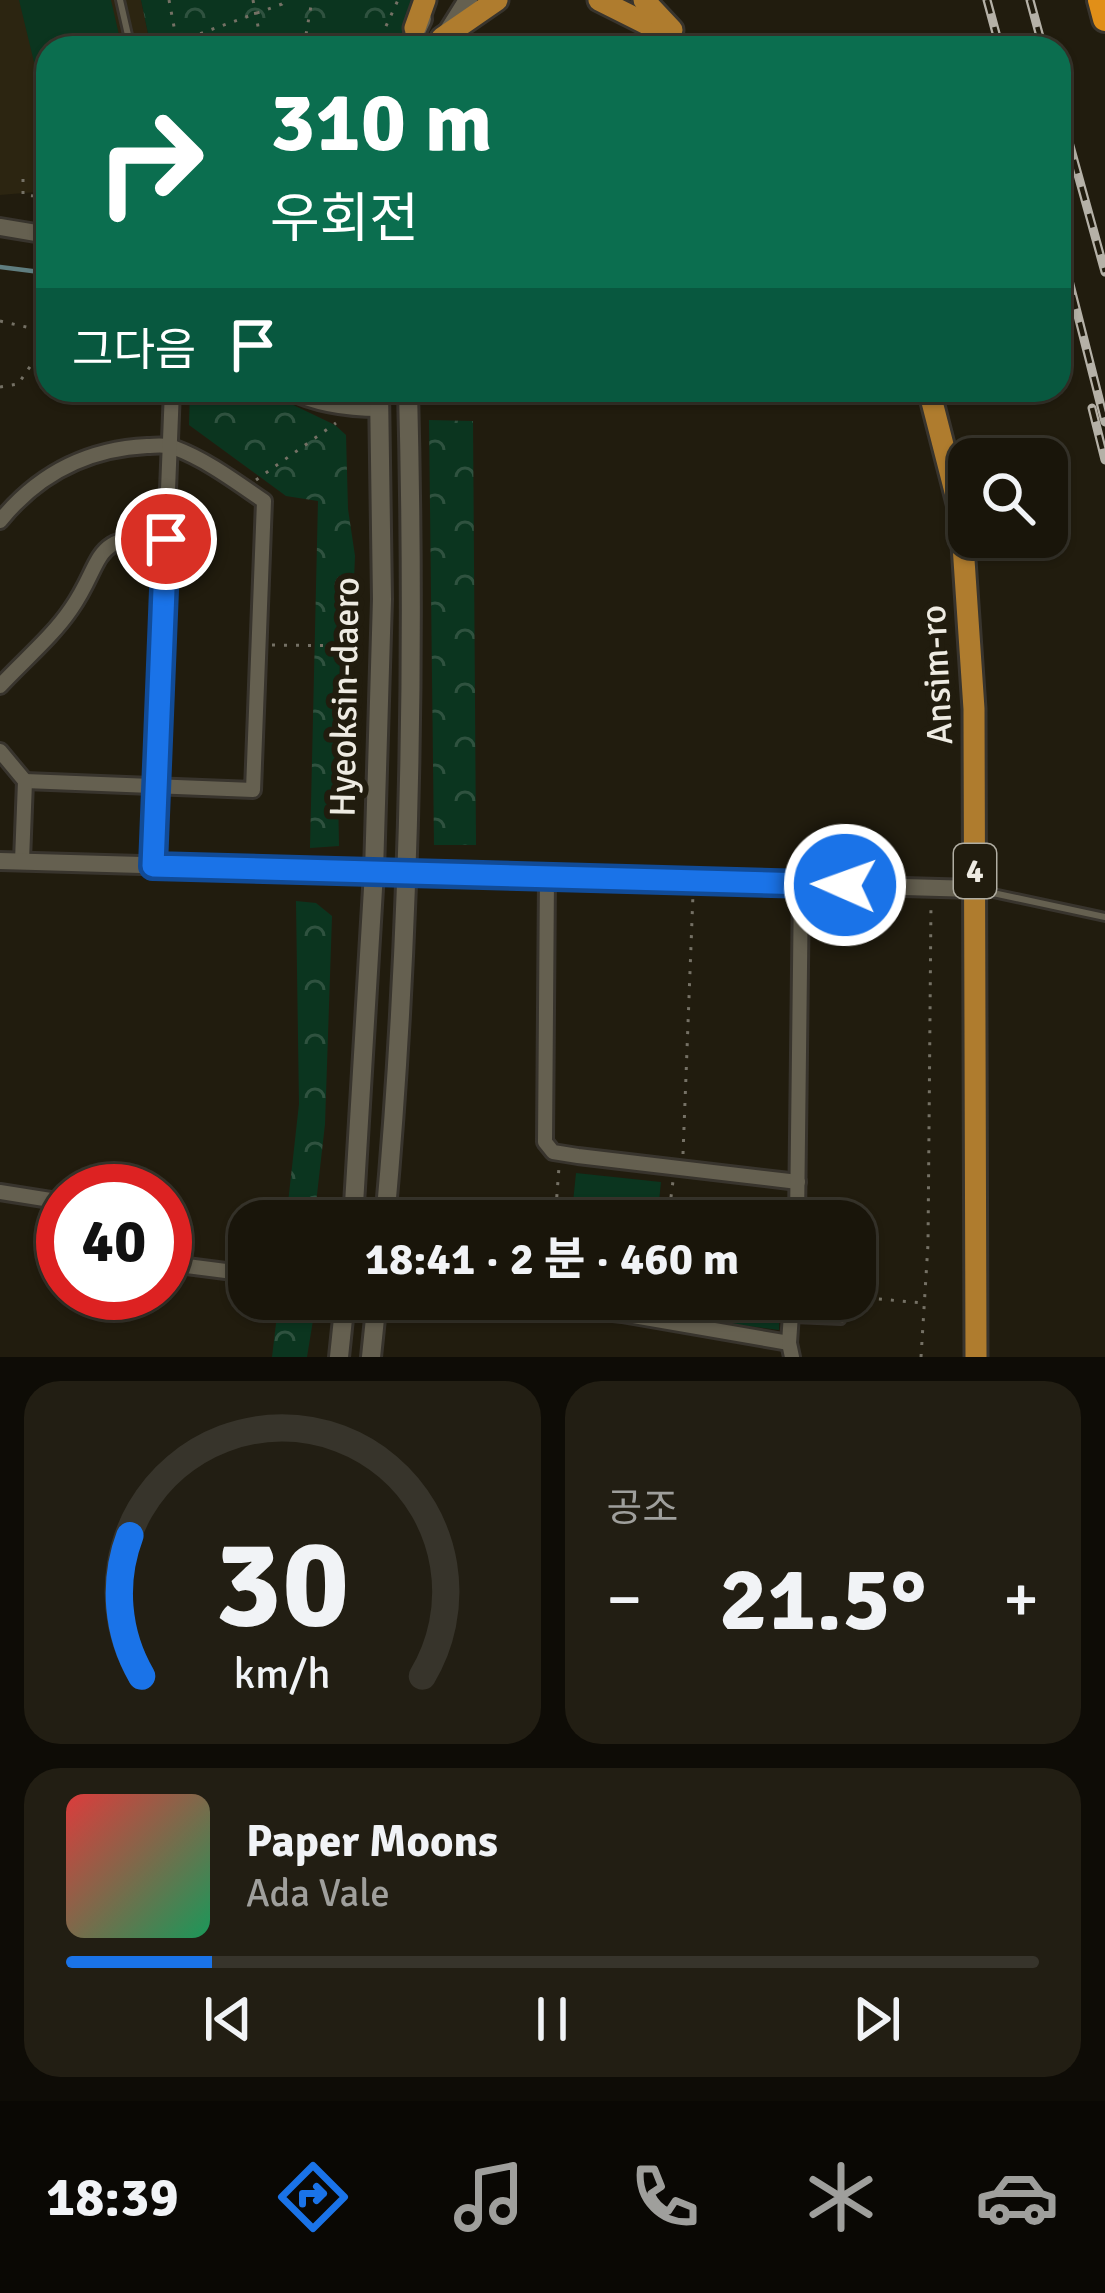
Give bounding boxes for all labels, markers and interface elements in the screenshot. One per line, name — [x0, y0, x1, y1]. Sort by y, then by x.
text: 310 m — [270, 71, 492, 175]
icon: right — [72, 84, 228, 240]
text: 우회전 — [270, 186, 419, 253]
icon: arrive — [220, 312, 286, 378]
text: 그다음 — [72, 323, 196, 378]
map controls — [948, 438, 1068, 558]
button: search — [948, 438, 1068, 558]
pin — [115, 488, 217, 590]
icon: arrive — [133, 506, 199, 572]
street label: Hyeoksin-daero — [320, 577, 370, 817]
street label: Ansim-ro — [911, 604, 963, 746]
position arrow — [782, 822, 908, 948]
road number: 4 — [954, 844, 996, 898]
speed limit sign: 40 — [36, 1164, 192, 1320]
text: 18:41 · 2 분 · 460 m — [365, 1232, 739, 1287]
text: 공조 — [607, 1484, 678, 1532]
text: 30 — [215, 1508, 350, 1661]
text: 21.5° — [719, 1544, 927, 1655]
text: − — [607, 1559, 642, 1640]
text: + — [1003, 1559, 1039, 1640]
text: km/h — [234, 1647, 331, 1700]
text: Paper Moons — [246, 1814, 498, 1869]
text: Ada Vale — [246, 1869, 390, 1917]
icon: previous — [195, 1986, 261, 2052]
icon: pause — [519, 1986, 585, 2052]
icon: next — [844, 1986, 910, 2052]
icon: directions — [271, 2155, 355, 2239]
icon: music — [447, 2155, 531, 2239]
icon: phone — [623, 2155, 707, 2239]
icon: climate — [799, 2155, 883, 2239]
icon: car — [975, 2155, 1059, 2239]
text: 18:39 — [46, 2164, 179, 2231]

